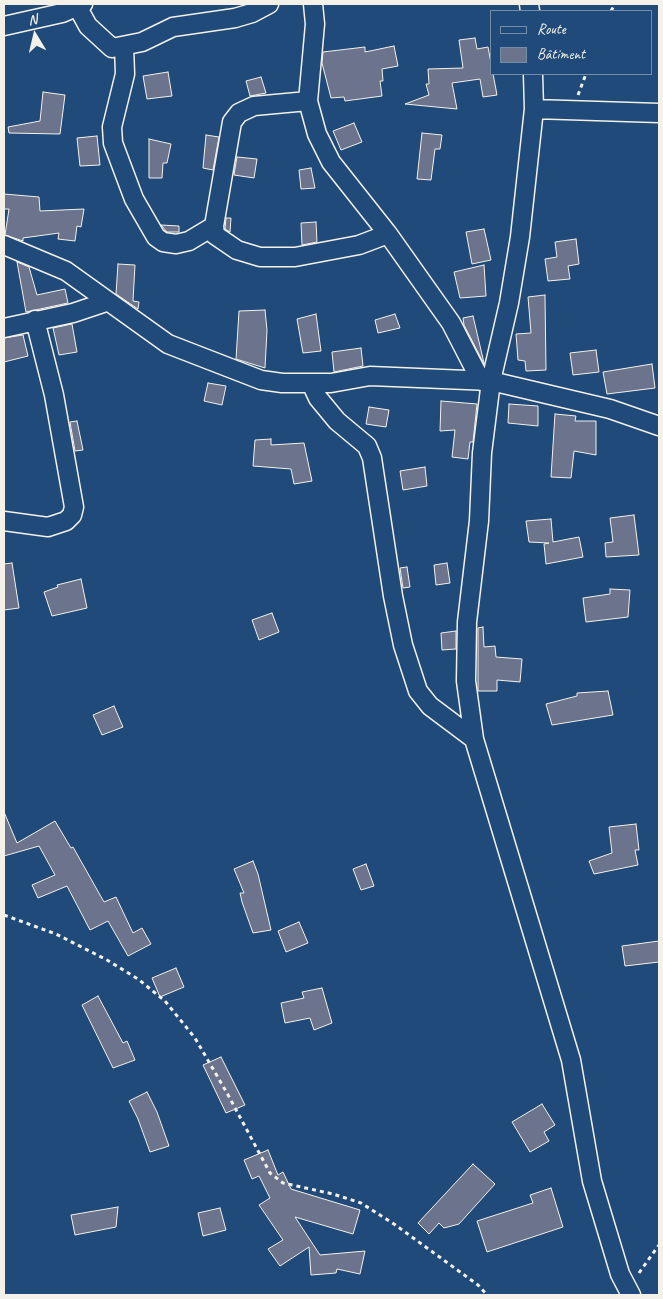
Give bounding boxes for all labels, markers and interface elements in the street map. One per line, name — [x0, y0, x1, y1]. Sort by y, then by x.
north arrow — [10, 10, 60, 60]
legend — [490, 10, 653, 75]
text: N — [27, 11, 38, 29]
text: Route — [537, 20, 566, 39]
text: Bâtiment — [537, 45, 585, 64]

